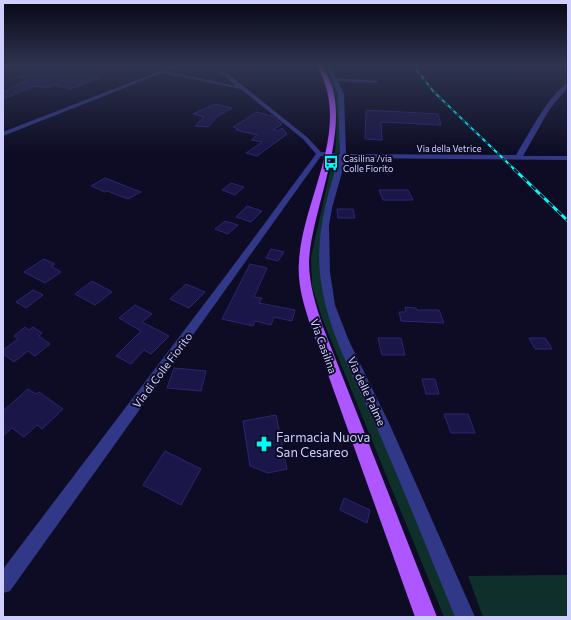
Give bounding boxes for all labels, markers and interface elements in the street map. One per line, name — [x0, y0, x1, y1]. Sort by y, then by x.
street label: Via della Vetrice — [417, 143, 482, 154]
place label: Casilina /via Colle Fiorito — [343, 153, 393, 174]
bus stop icon: Casilina /via Colle Fiorito — [322, 154, 340, 172]
street label: Via Casilina — [308, 317, 340, 375]
street label: Via di Colle Fiorito — [129, 329, 195, 410]
street label: Via delle Palme — [345, 354, 389, 428]
place label: Farmacia Nuova San Cesareo — [276, 429, 370, 460]
pharmacy icon: Farmacia Nuova San Cesareo — [255, 435, 273, 453]

